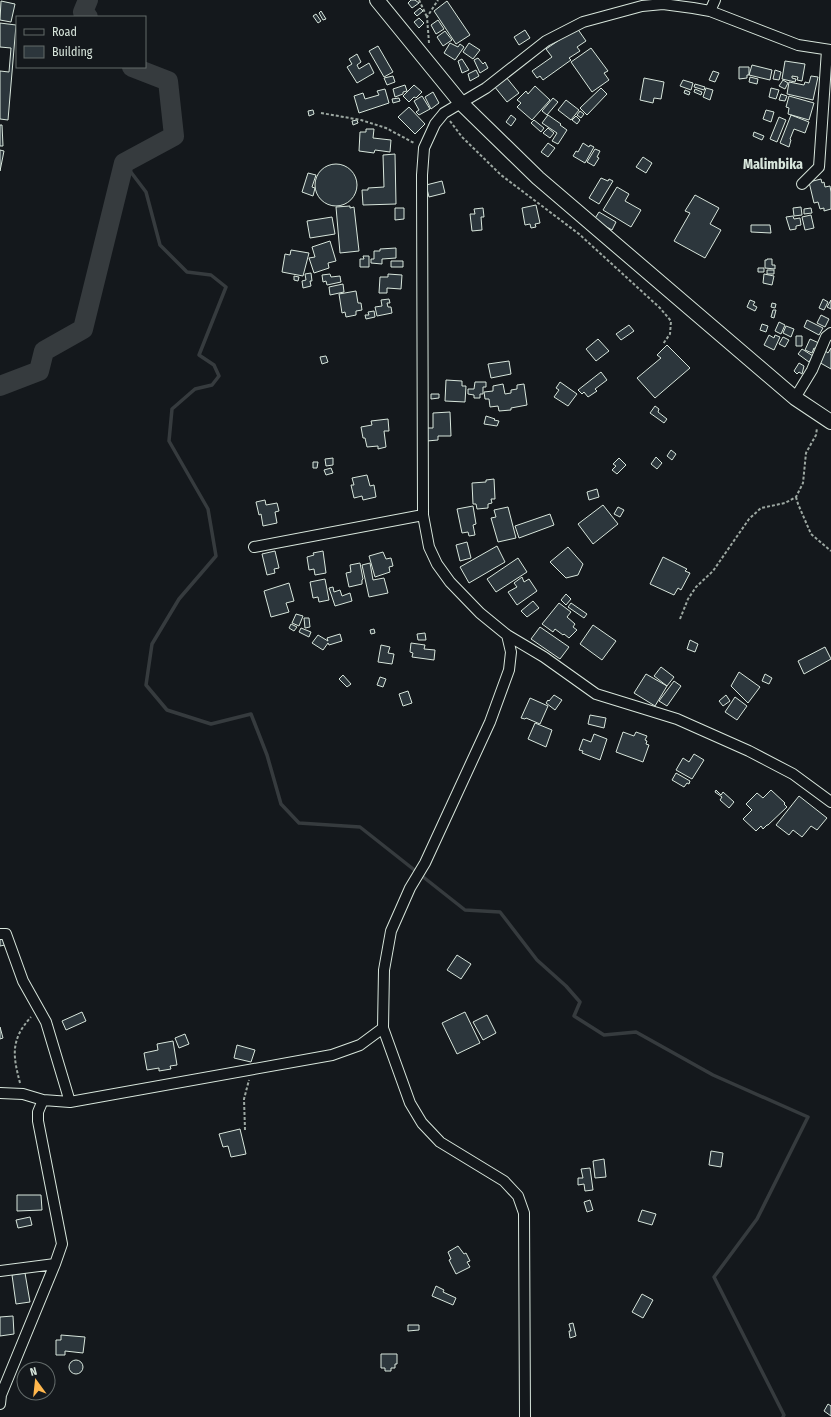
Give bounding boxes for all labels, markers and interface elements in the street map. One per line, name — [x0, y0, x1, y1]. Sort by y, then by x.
legend — [16, 16, 146, 68]
text: Road — [52, 25, 77, 39]
text: Building — [52, 45, 93, 59]
district label: Malimbika — [743, 156, 803, 173]
north arrow — [16, 1361, 56, 1401]
text: N — [29, 1365, 38, 1379]

